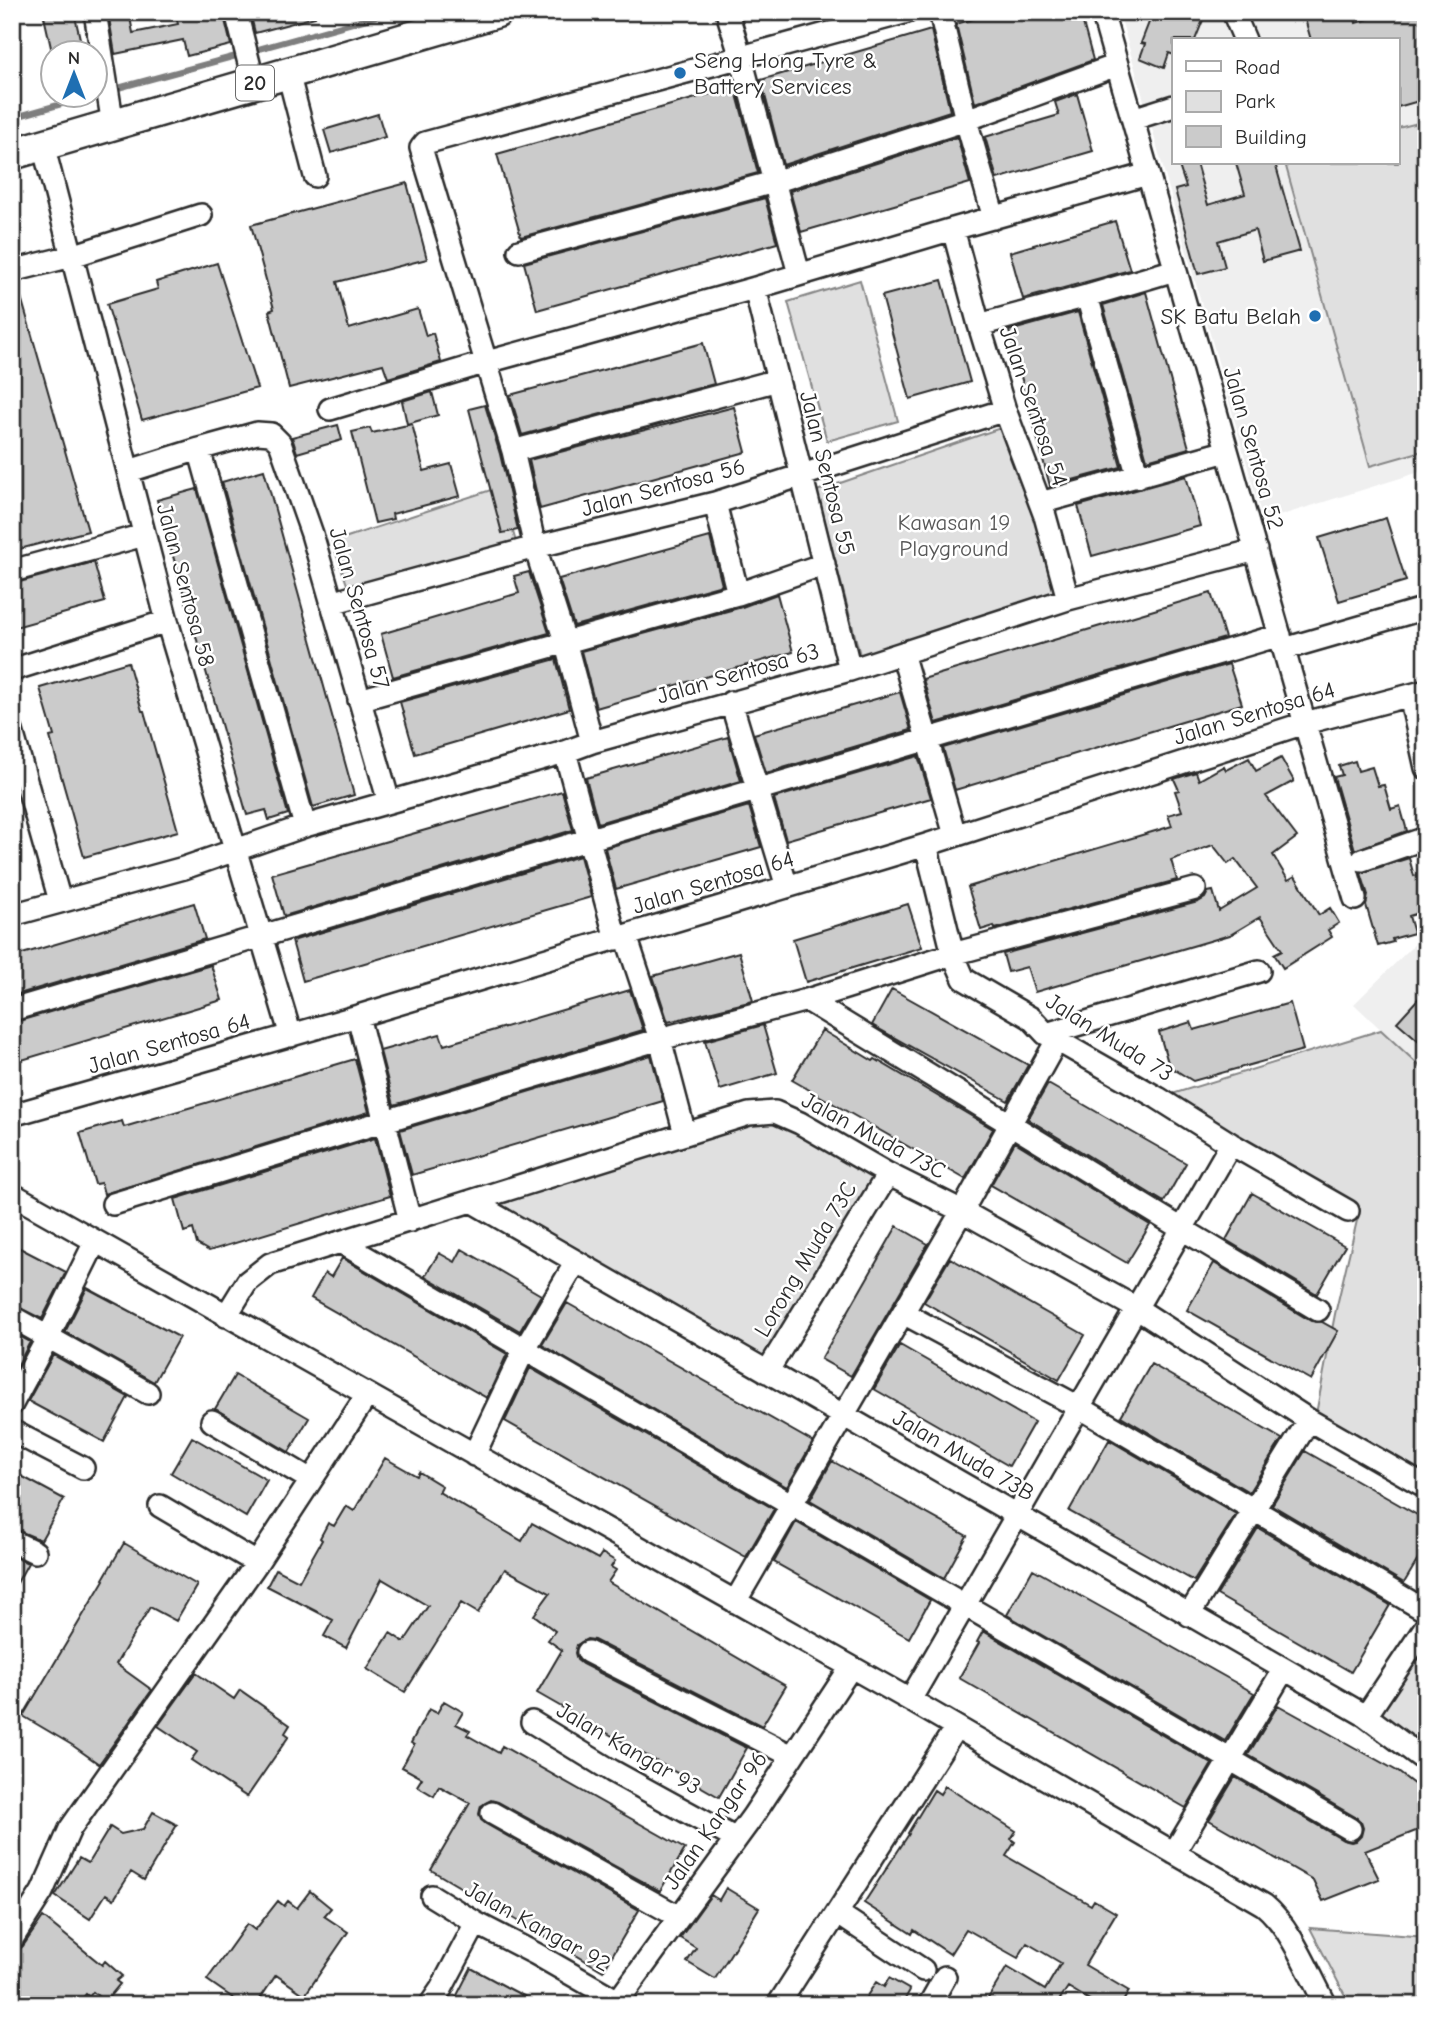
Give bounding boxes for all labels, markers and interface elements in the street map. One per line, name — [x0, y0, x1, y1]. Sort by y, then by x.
north arrow — [38, 38, 108, 108]
legend — [1172, 38, 1400, 164]
text: N — [68, 47, 80, 69]
place label: Seng Hong Tyre & Battery Services — [694, 47, 877, 100]
text: Road — [1235, 55, 1280, 79]
marker: Seng Hong Tyre & Battery Services — [672, 65, 688, 81]
road number: 20 — [236, 66, 274, 100]
text: Park — [1235, 89, 1275, 113]
text: Building — [1235, 125, 1307, 149]
place label: SK Batu Belah — [1161, 303, 1301, 330]
marker: SK Batu Belah — [1307, 308, 1323, 324]
street label: Jalan Sentosa 54 — [994, 323, 1074, 490]
street label: Jalan Sentosa 52 — [1217, 364, 1290, 533]
street label: Jalan Sentosa 55 — [794, 388, 861, 558]
street label: Jalan Sentosa 56 — [578, 453, 748, 522]
street label: Jalan Sentosa 58 — [151, 501, 220, 670]
park label: Kawasan 19 Playground — [897, 509, 1011, 562]
street label: Jalan Sentosa 57 — [324, 524, 396, 692]
street label: Jalan Sentosa 63 — [654, 637, 822, 710]
street label: Jalan Sentosa 64 — [1170, 676, 1338, 751]
street label: Jalan Sentosa 64 — [629, 845, 797, 920]
street label: Jalan Muda 73 — [1041, 988, 1178, 1087]
street label: Jalan Sentosa 64 — [85, 1007, 253, 1079]
street label: Jalan Muda 73C — [797, 1086, 950, 1185]
street label: Lorong Muda 73C — [748, 1177, 862, 1342]
street label: Jalan Muda 73B — [888, 1404, 1039, 1507]
street label: Jalan Kangar 93 — [552, 1696, 706, 1801]
street label: Jalan Kangar 96 — [658, 1746, 773, 1895]
street label: Jalan Kangar 92 — [460, 1875, 615, 1978]

